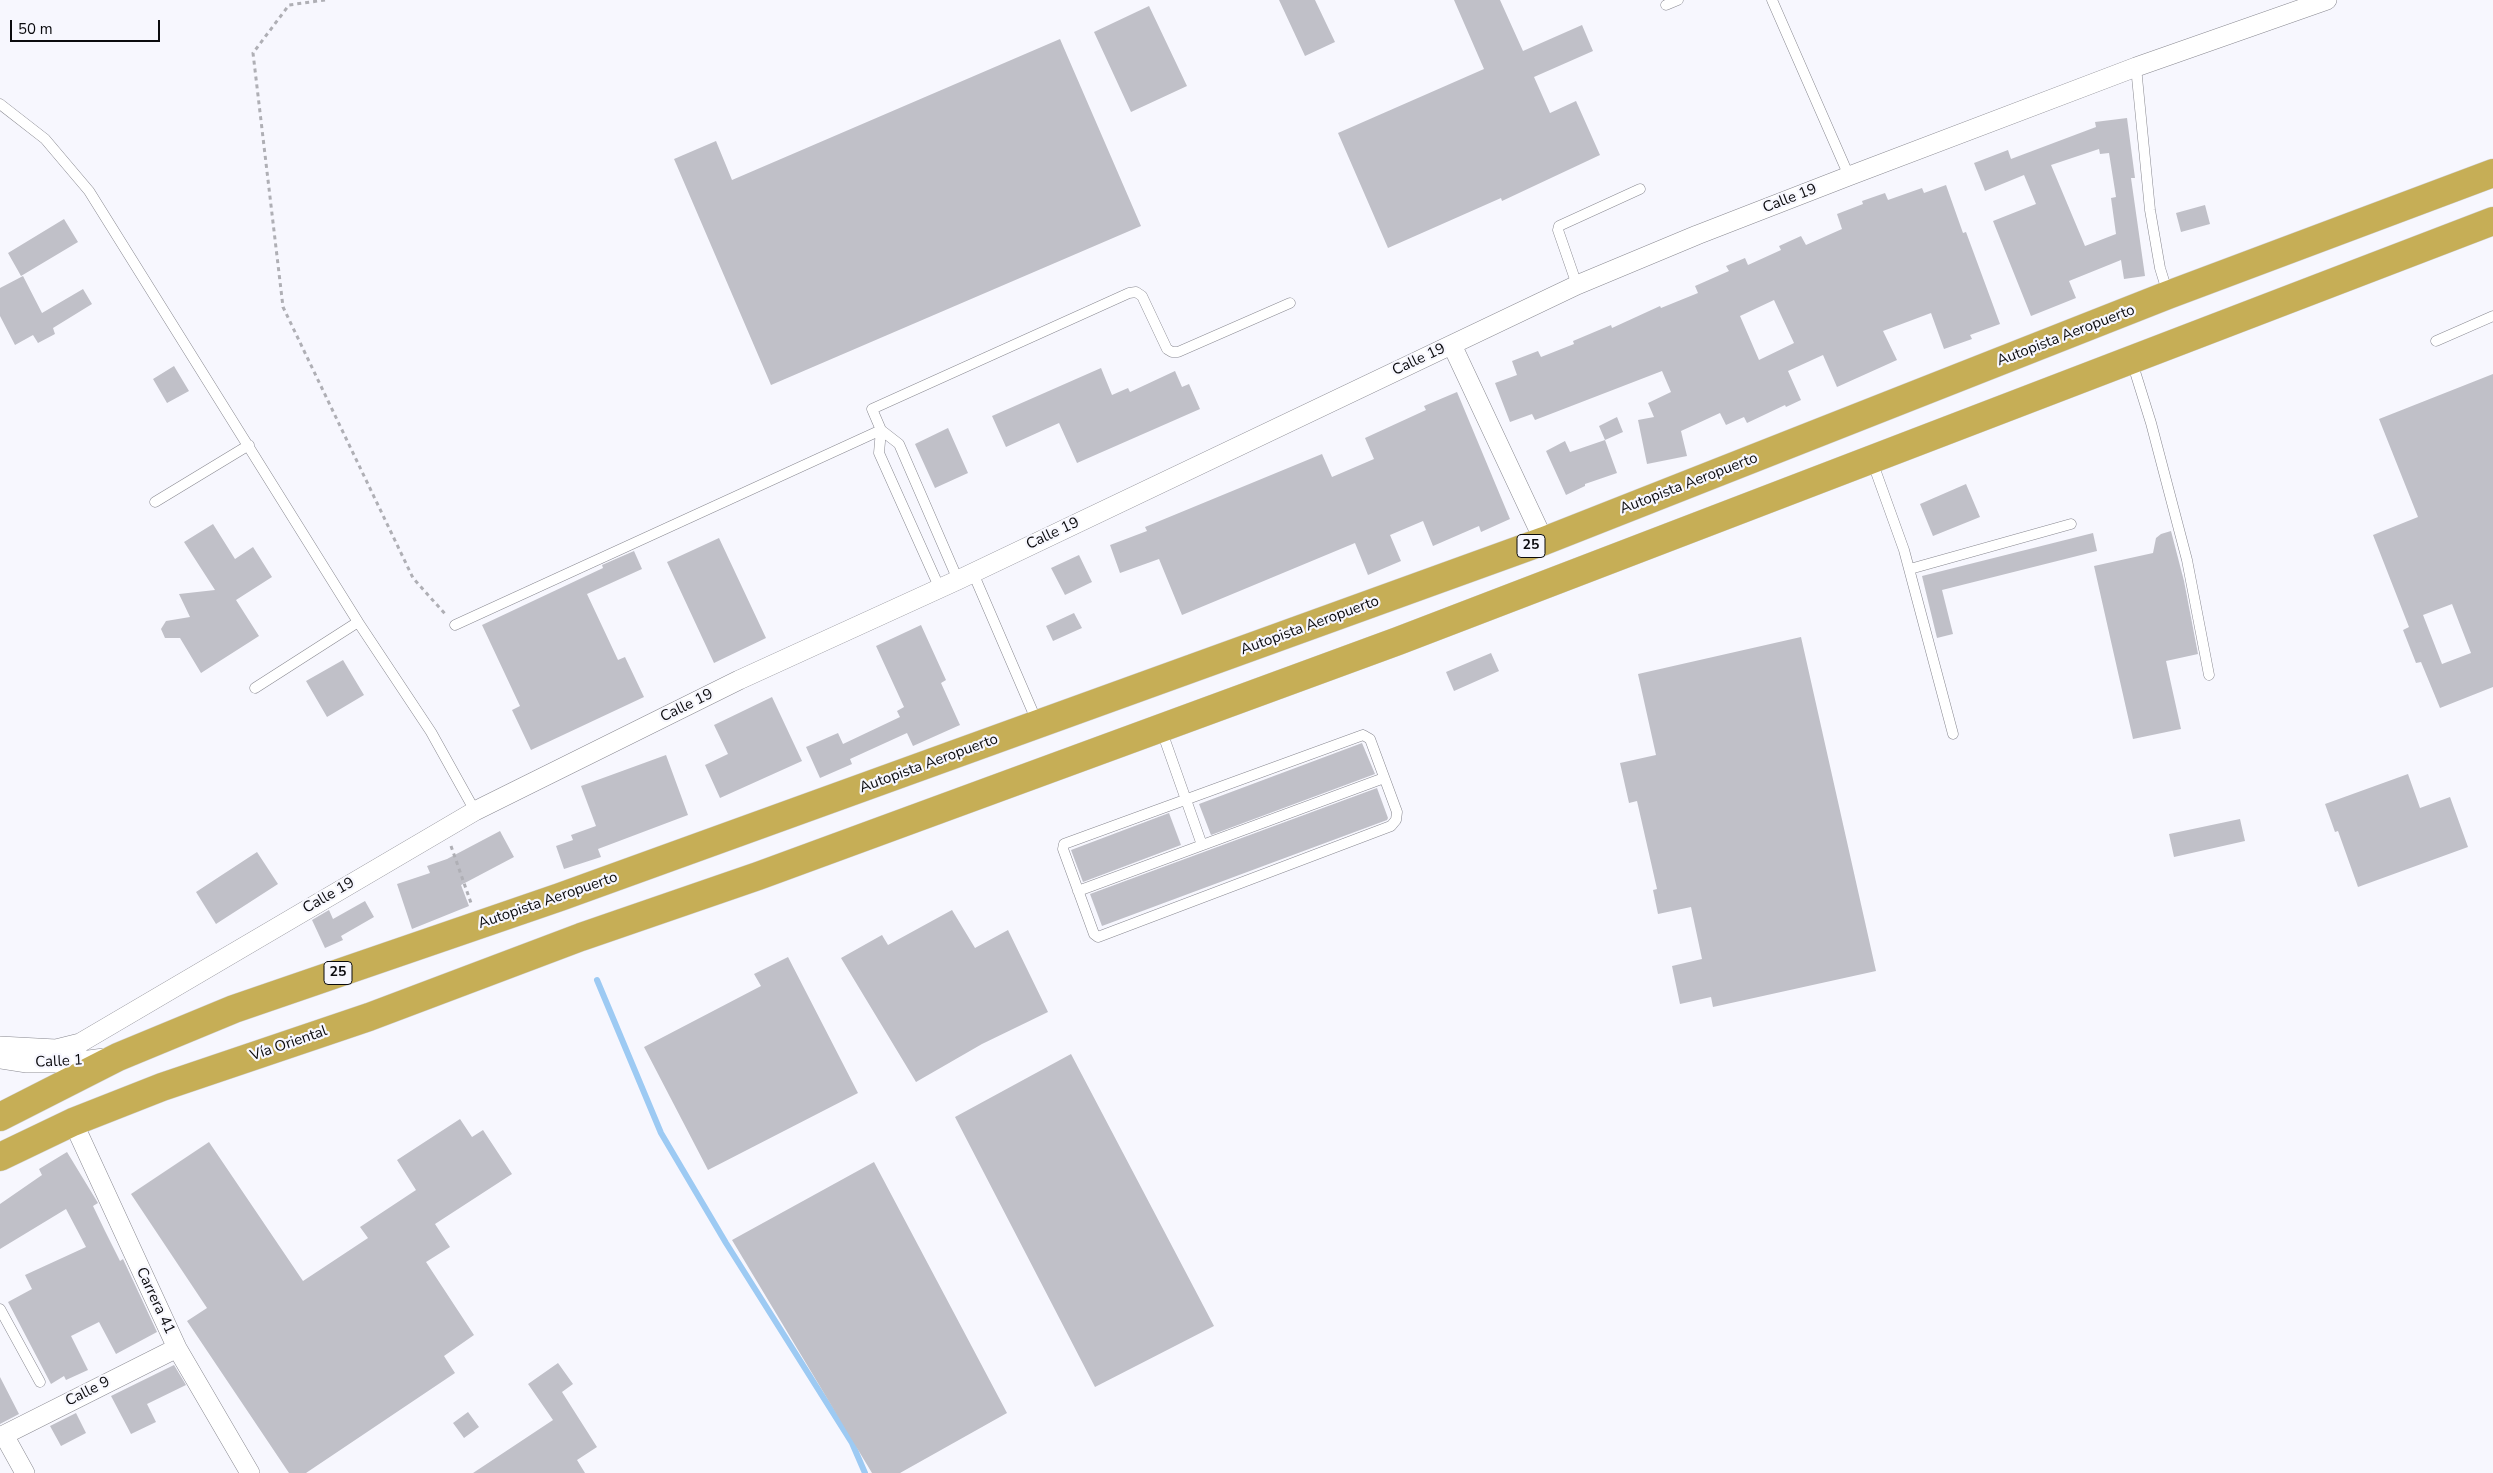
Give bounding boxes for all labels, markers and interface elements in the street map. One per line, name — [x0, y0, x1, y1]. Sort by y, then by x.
scale bar — [12, 10, 162, 42]
text: 50 m — [18, 19, 53, 39]
street label: Calle 19 — [1760, 180, 1820, 218]
street label: Autopista Aeropuerto — [1995, 301, 2137, 371]
street label: Calle 19 — [1390, 340, 1448, 380]
street label: Autopista Aeropuerto — [1618, 449, 1760, 519]
street label: Calle 19 — [1024, 514, 1082, 554]
road number: 25 — [1517, 534, 1545, 558]
street label: Autopista Aeropuerto — [1238, 593, 1382, 659]
street label: Calle 19 — [658, 686, 716, 726]
street label: Autopista Aeropuerto — [857, 731, 1001, 797]
street label: Autopista Aeropuerto — [476, 869, 620, 933]
street label: Calle 19 — [300, 874, 358, 918]
road number: 25 — [324, 961, 352, 984]
street label: Vía Oriental — [248, 1022, 330, 1066]
street label: Calle 1 — [35, 1052, 83, 1072]
street label: Carrera 41 — [132, 1265, 178, 1337]
street label: Calle 9 — [63, 1373, 113, 1411]

